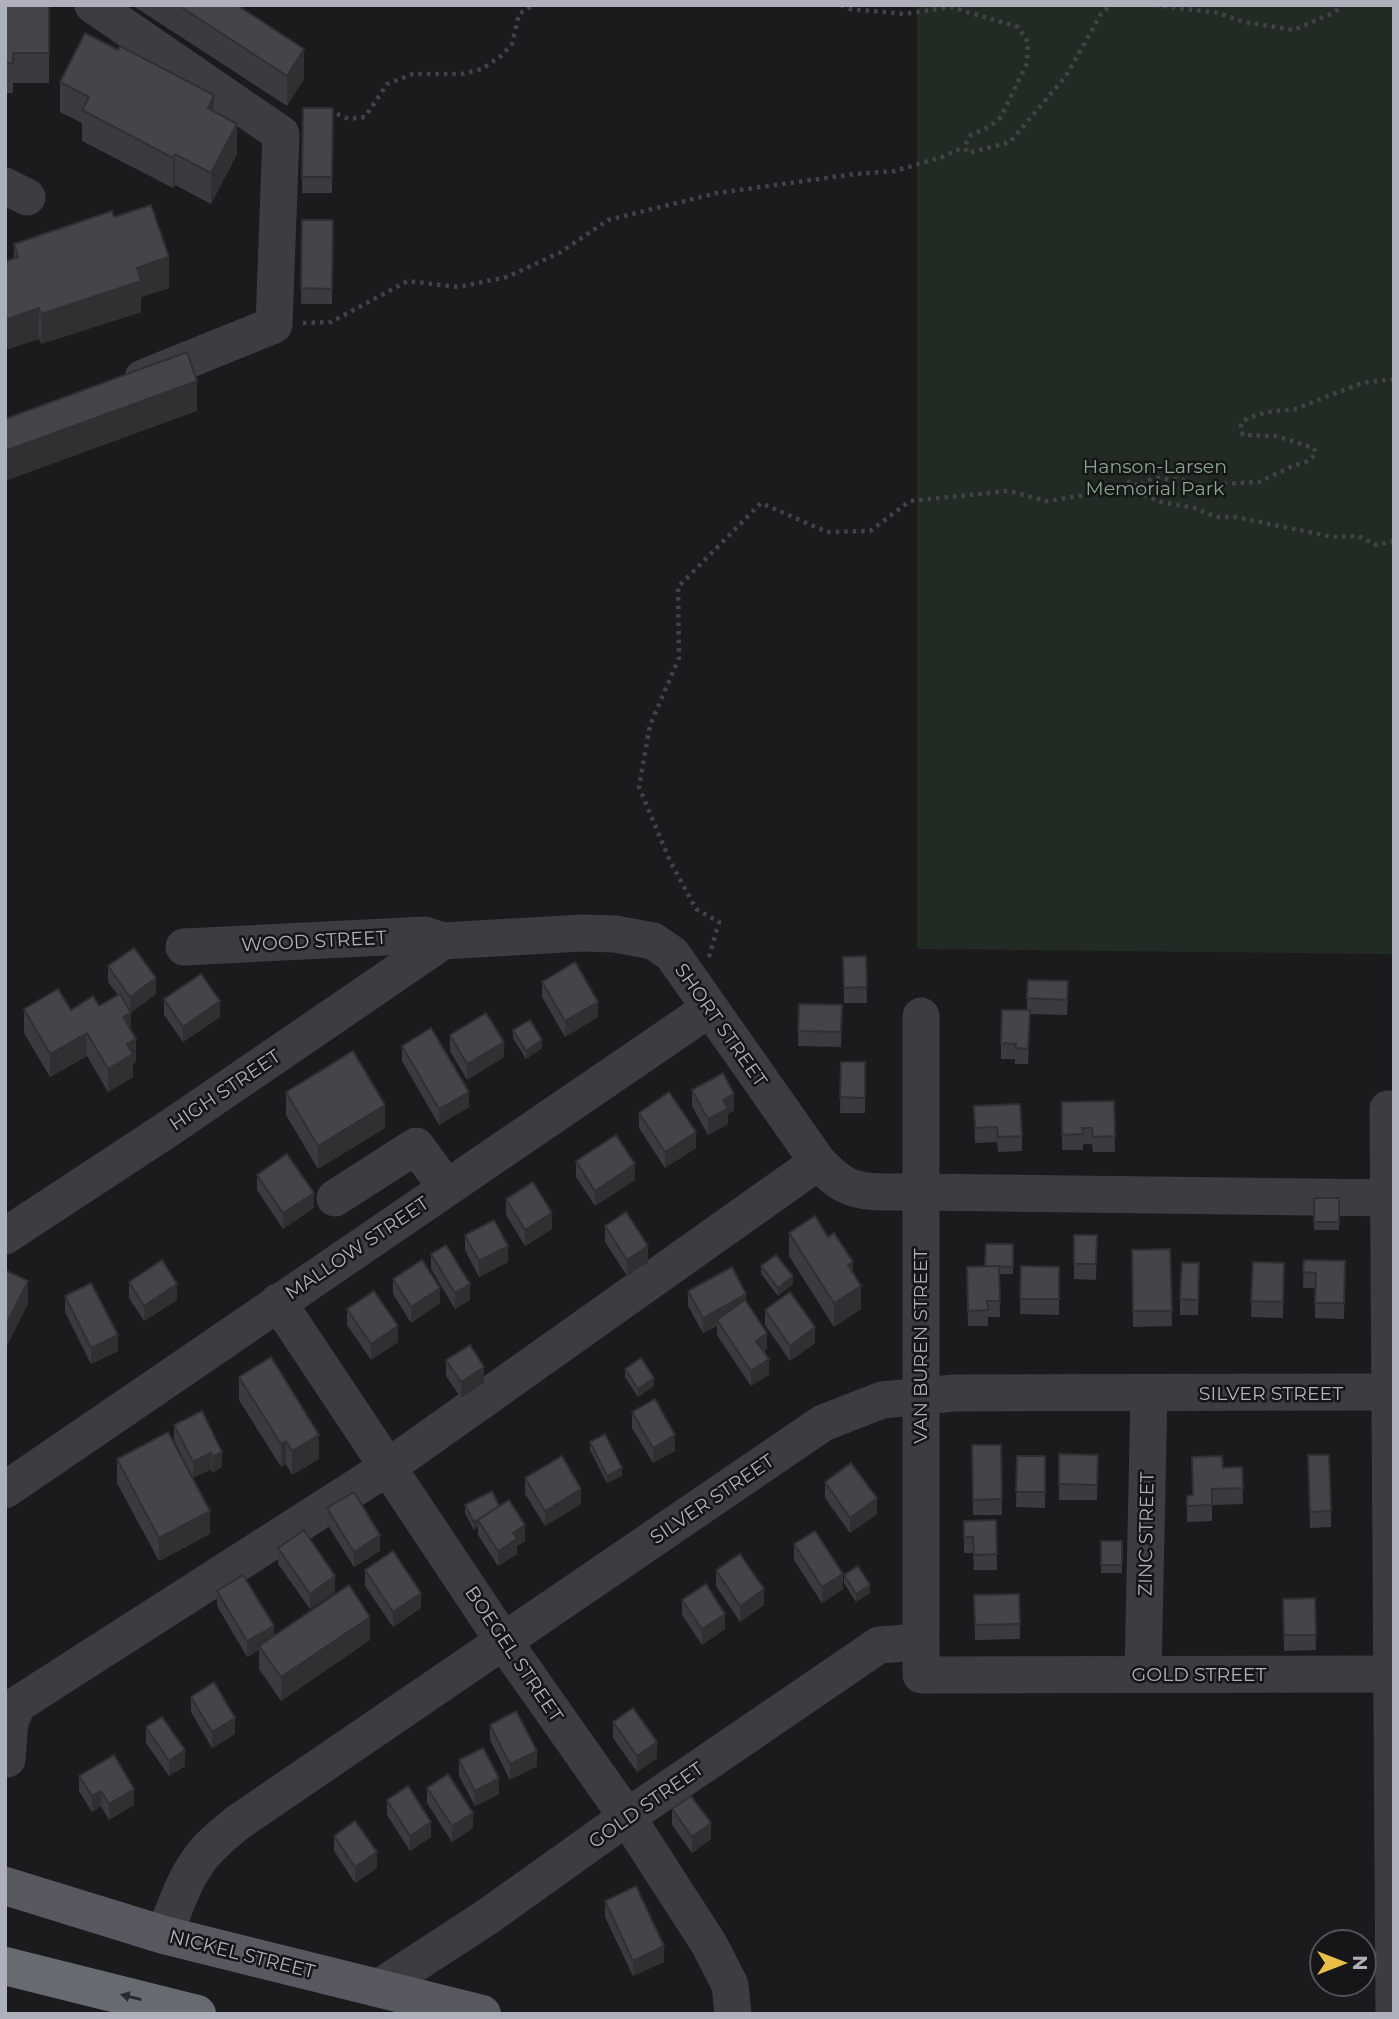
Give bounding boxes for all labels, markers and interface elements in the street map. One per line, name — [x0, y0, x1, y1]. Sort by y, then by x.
park label: Hanson-Larsen Memorial Park — [1083, 455, 1227, 500]
street label: WOOD STREET — [241, 926, 387, 956]
street label: SHORT STREET — [670, 959, 772, 1091]
street label: HIGH STREET — [165, 1044, 285, 1136]
street label: MALLOW STREET — [281, 1191, 433, 1305]
street label: VAN BUREN STREET — [909, 1248, 932, 1444]
street label: SILVER STREET — [1199, 1382, 1343, 1405]
street label: SILVER STREET — [646, 1449, 778, 1549]
street label: ZINC STREET — [1133, 1471, 1159, 1596]
street label: BOEGEL STREET — [460, 1582, 568, 1726]
street label: GOLD STREET — [1132, 1663, 1267, 1686]
street label: GOLD STREET — [584, 1757, 708, 1853]
street label: NICKEL STREET — [167, 1925, 317, 1983]
north arrow — [1308, 1928, 1378, 1998]
text: N — [1348, 1955, 1371, 1971]
one-way arrow — [119, 1991, 141, 2002]

